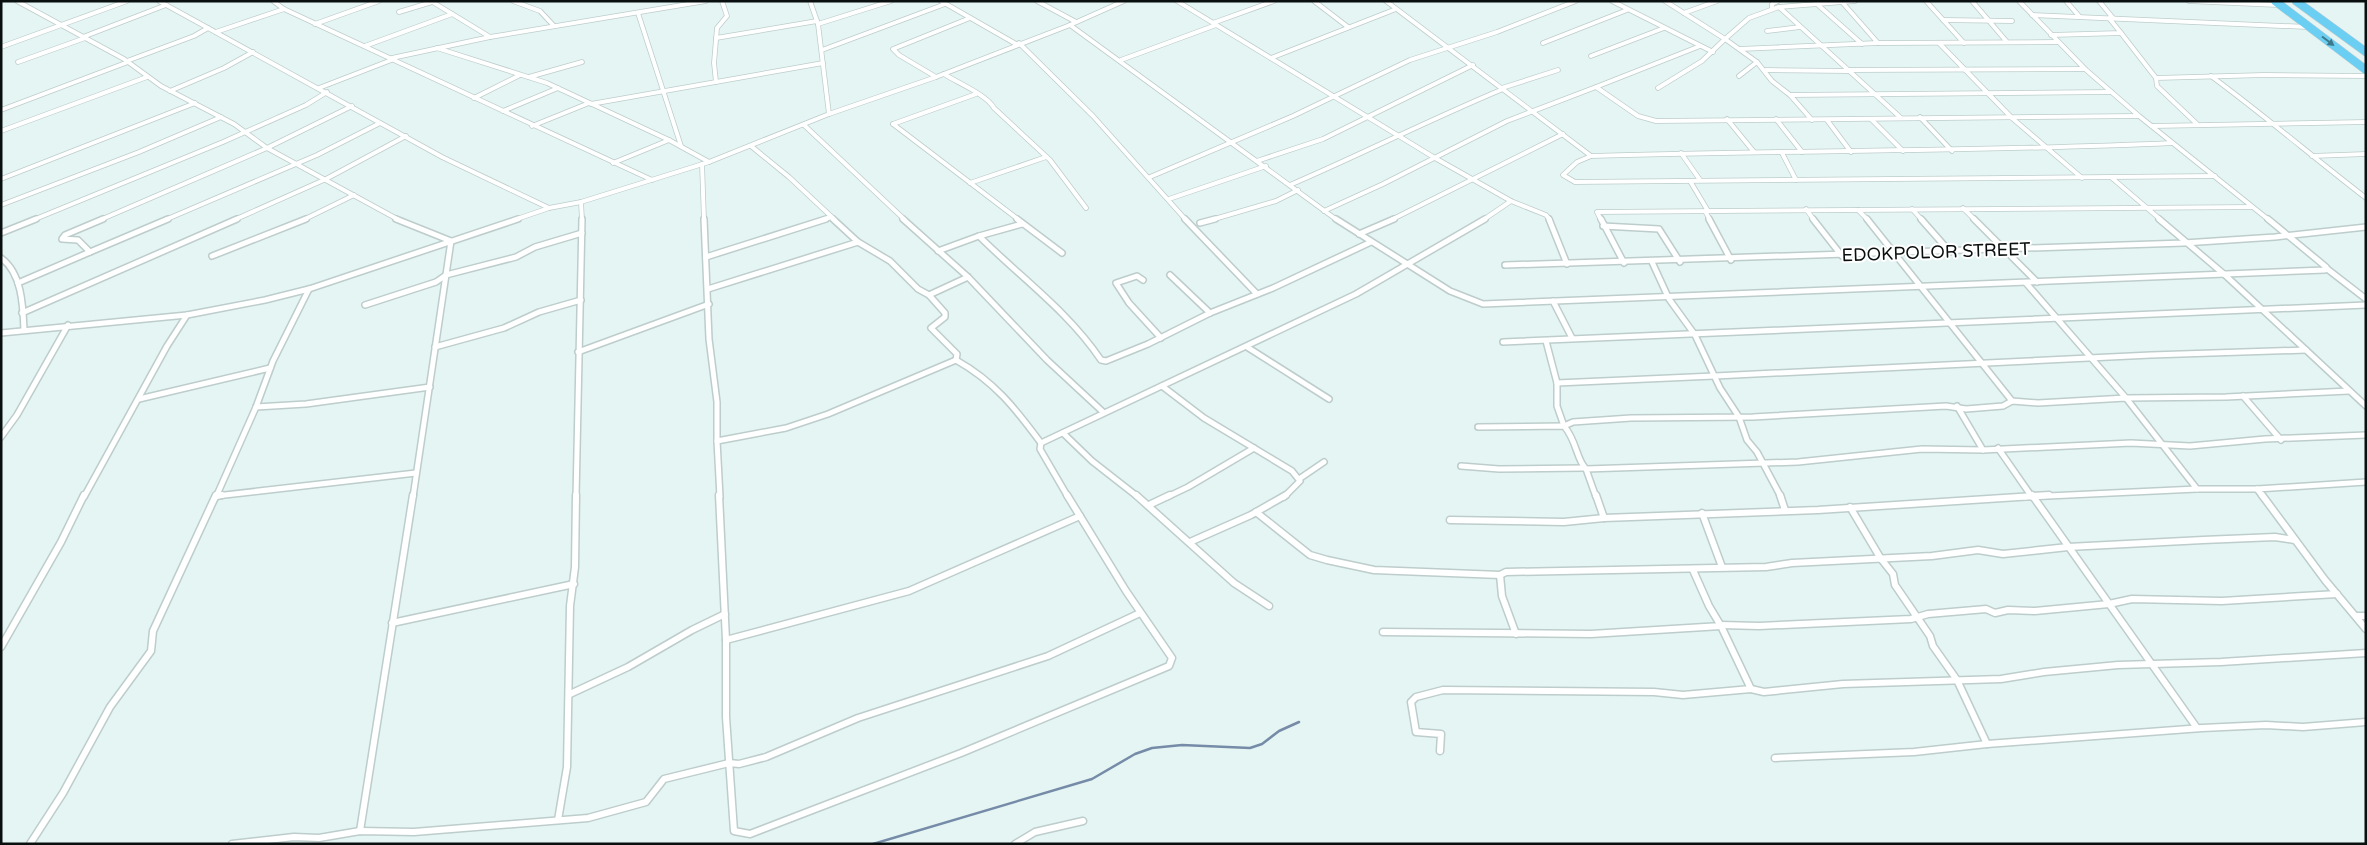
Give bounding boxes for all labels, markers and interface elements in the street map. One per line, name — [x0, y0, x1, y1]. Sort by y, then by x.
one-way arrow — [2321, 36, 2335, 46]
street label: EDOKPOLOR STREET — [1841, 238, 2031, 266]

